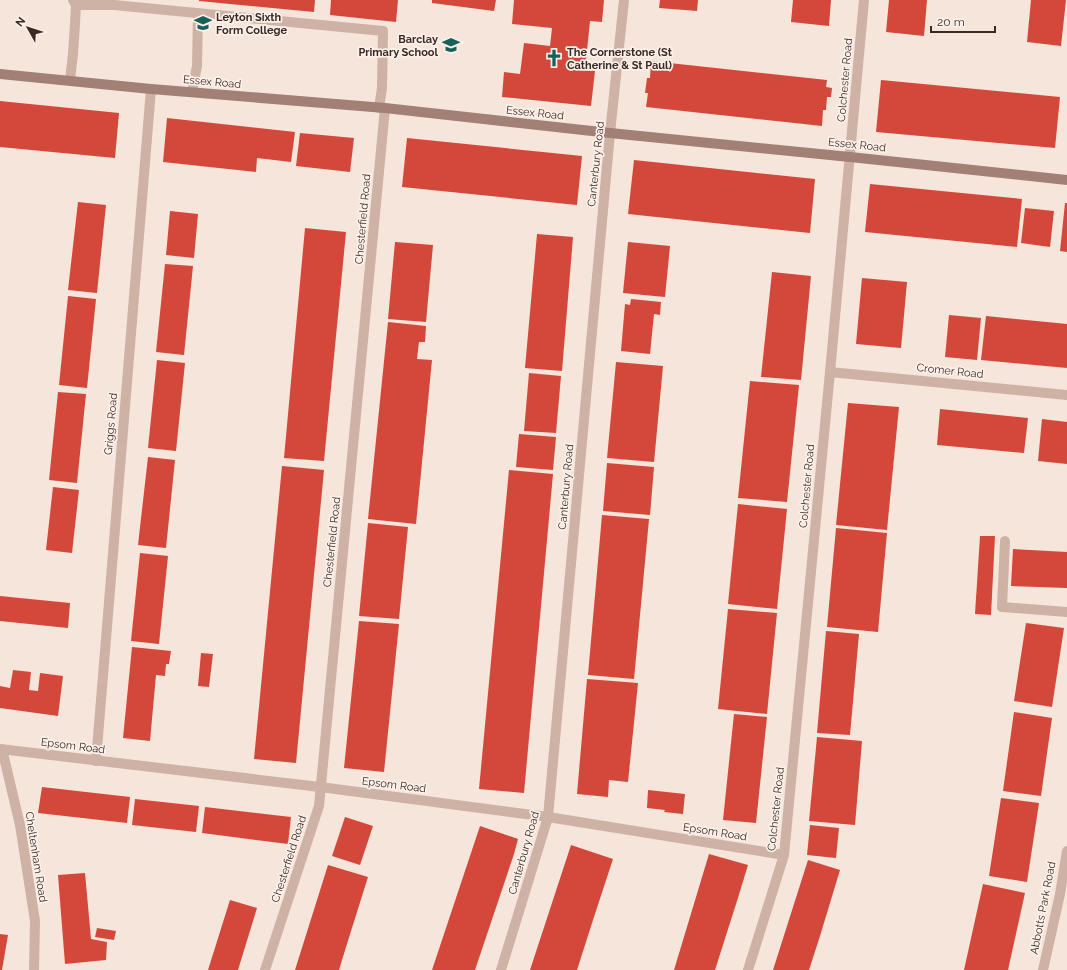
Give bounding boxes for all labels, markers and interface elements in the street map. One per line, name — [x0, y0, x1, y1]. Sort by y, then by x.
north arrow — [8, 8, 48, 48]
scale bar — [931, 8, 995, 34]
place label: Leyton Sixth Form College — [216, 11, 288, 37]
school or university icon: Leyton Sixth Form College — [193, 13, 213, 33]
text: N — [13, 15, 28, 29]
text: 20 m — [937, 15, 965, 29]
place label: Barclay Primary School — [358, 33, 438, 59]
school or university icon: Barclay Primary School — [441, 35, 461, 55]
street label: Colchester Road — [835, 37, 855, 122]
place label: The Cornerstone (St Catherine & St Paul) — [567, 46, 673, 72]
church icon: The Cornerstone (St Catherine & St Paul) — [544, 48, 564, 68]
street label: Essex Road — [182, 73, 242, 91]
street label: Essex Road — [505, 103, 565, 123]
street label: Canterbury Road — [585, 120, 607, 207]
street label: Essex Road — [827, 135, 887, 155]
street label: Chesterfield Road — [353, 173, 373, 265]
street label: Cromer Road — [916, 361, 984, 381]
street label: Griggs Road — [102, 392, 120, 456]
street label: Colchester Road — [797, 443, 817, 528]
street label: Canterbury Road — [556, 444, 576, 530]
street label: Chesterfield Road — [321, 496, 343, 588]
street label: Epsom Road — [40, 736, 106, 756]
street label: Colchester Road — [765, 766, 787, 852]
street label: Epsom Road — [361, 775, 427, 795]
street label: Canterbury Road — [506, 810, 542, 896]
street label: Cheltenham Road — [22, 811, 50, 903]
street label: Chesterfield Road — [269, 814, 309, 904]
street label: Epsom Road — [682, 821, 748, 843]
street label: Abbotts Park Road — [1028, 860, 1058, 956]

